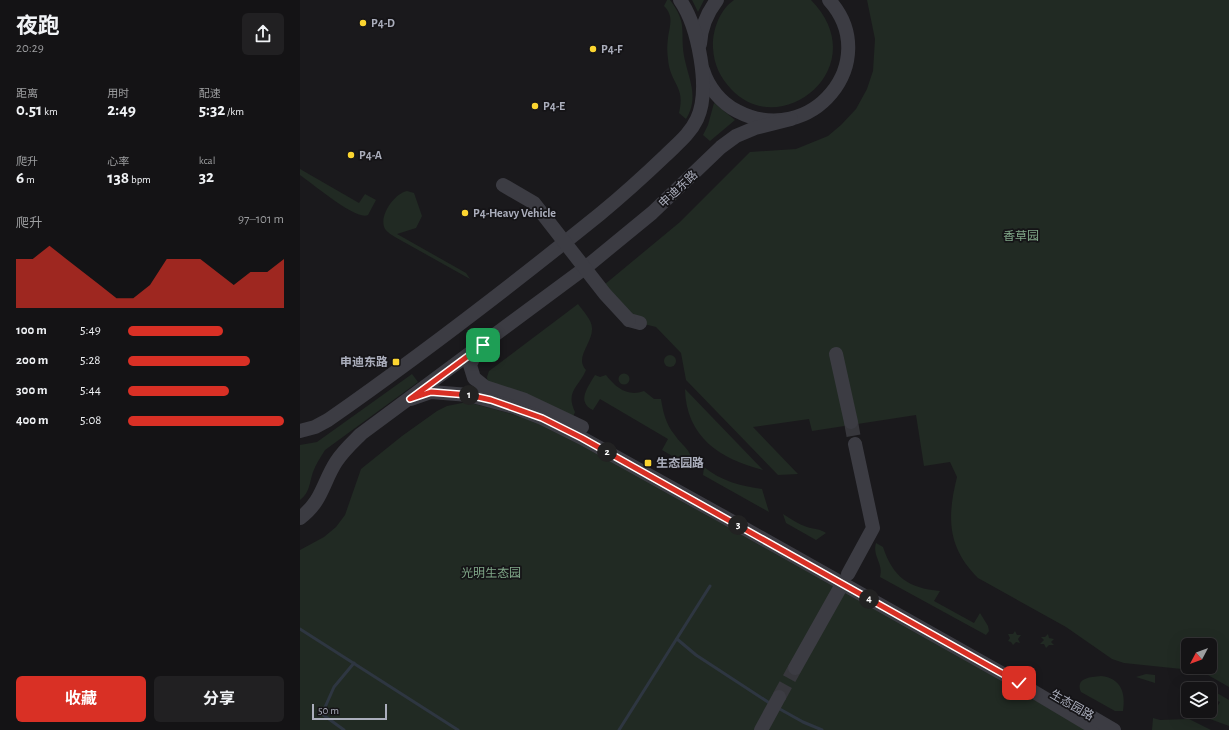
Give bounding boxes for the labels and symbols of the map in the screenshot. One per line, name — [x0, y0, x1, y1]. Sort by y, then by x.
place label: P4-D — [371, 17, 395, 29]
marker: P4-D — [358, 18, 368, 28]
place label: P4-F — [601, 43, 623, 55]
marker: P4-F — [588, 44, 598, 54]
place label: P4-E — [543, 100, 565, 112]
marker: P4-E — [530, 101, 540, 111]
place label: P4-A — [359, 149, 383, 161]
marker: P4-A — [346, 150, 356, 160]
street label: 申迪东路 — [656, 168, 700, 210]
place label: P4-Heavy Vehicle — [473, 207, 556, 220]
marker: P4-Heavy Vehicle — [460, 208, 470, 218]
park label: 香草园 — [1003, 230, 1039, 242]
pin — [466, 328, 500, 362]
place label: 申迪东路 — [340, 355, 388, 368]
marker: 申迪东路 — [391, 357, 401, 367]
pin: 1 — [459, 385, 479, 405]
pin: 2 — [597, 442, 617, 462]
place label: 生态园路 — [656, 456, 704, 469]
marker: 生态园路 — [643, 458, 653, 468]
pin: 3 — [728, 515, 748, 535]
park label: 光明生态园 — [461, 567, 521, 579]
pin: 4 — [859, 589, 879, 609]
north arrow — [1181, 638, 1217, 674]
pin — [1002, 666, 1036, 700]
street label: 生态园路 — [1048, 687, 1096, 722]
scale bar — [312, 702, 387, 721]

